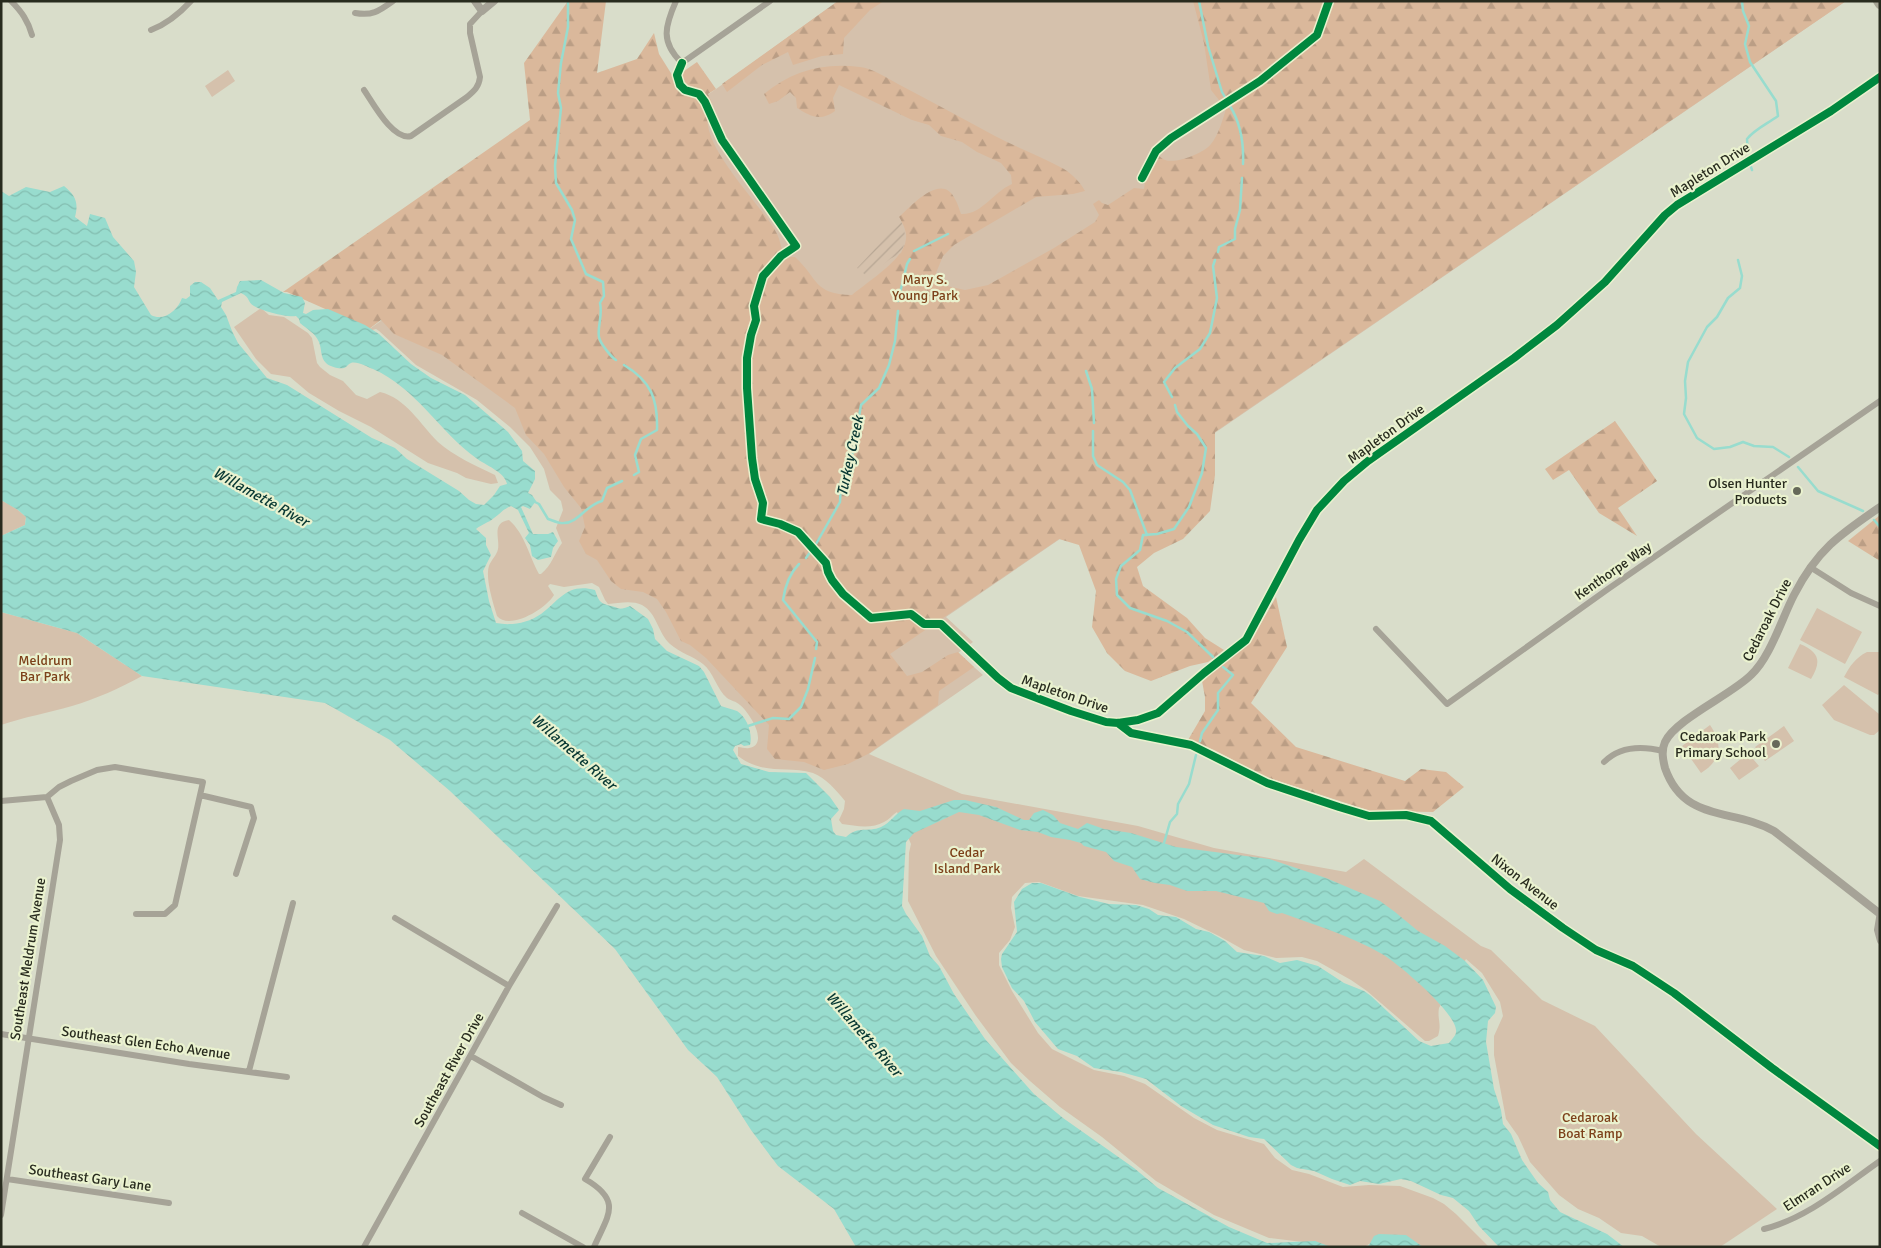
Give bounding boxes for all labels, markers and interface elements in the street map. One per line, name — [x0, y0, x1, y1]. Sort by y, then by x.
street label: Mapleton Drive — [1667, 139, 1753, 201]
park label: Mary S. Young Park — [892, 271, 958, 304]
street label: Mapleton Drive — [1344, 400, 1428, 468]
water label: Turkey Creek — [833, 413, 868, 498]
water label: Willamette River — [210, 463, 314, 532]
place label: Olsen Hunter Products — [1708, 475, 1788, 508]
marker: Olsen Hunter Products — [1791, 485, 1803, 497]
street label: Kenthorpe Way — [1571, 538, 1655, 604]
street label: Cedaroak Drive — [1739, 576, 1795, 664]
park label: Meldrum Bar Park — [18, 652, 72, 685]
street label: Mapleton Drive — [1019, 671, 1111, 717]
water label: Willamette River — [528, 710, 622, 795]
place label: Cedaroak Park Primary School — [1675, 728, 1766, 761]
marker: Cedaroak Park Primary School — [1770, 738, 1782, 750]
park label: Cedar Island Park — [934, 844, 1000, 877]
street label: Nixon Avenue — [1488, 850, 1562, 914]
street label: Southeast Meldrum Avenue — [7, 877, 49, 1041]
water label: Willamette River — [822, 988, 907, 1082]
street label: Southeast River Drive — [410, 1010, 488, 1130]
street label: Southeast Glen Echo Avenue — [60, 1023, 232, 1063]
park label: Cedaroak Boat Ramp — [1558, 1109, 1622, 1142]
street label: Elmran Drive — [1780, 1159, 1854, 1215]
street label: Southeast Gary Lane — [28, 1161, 152, 1195]

